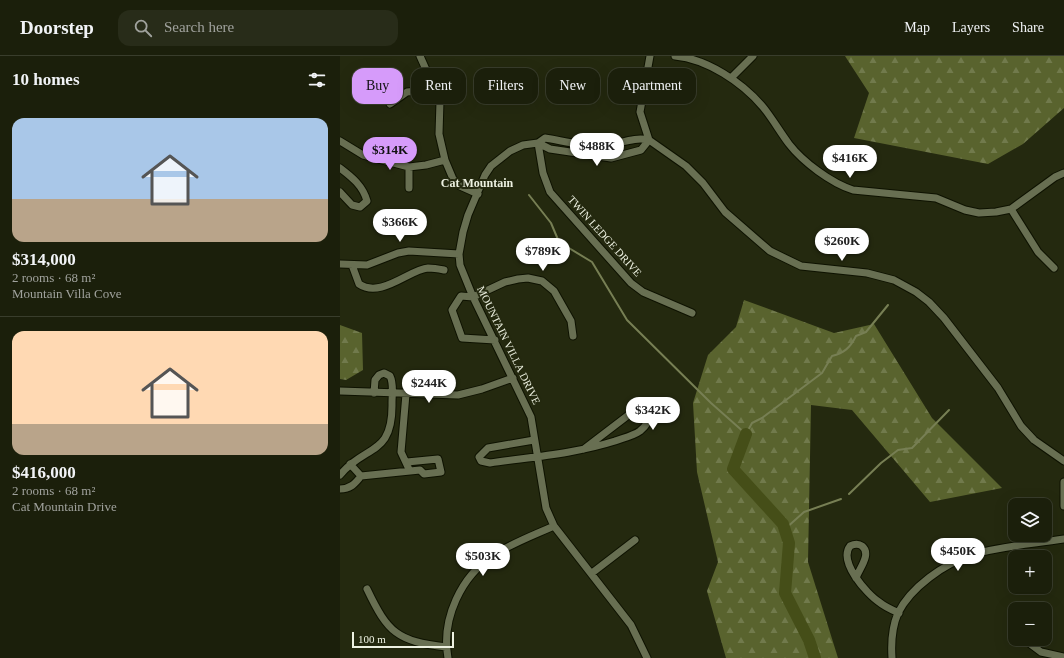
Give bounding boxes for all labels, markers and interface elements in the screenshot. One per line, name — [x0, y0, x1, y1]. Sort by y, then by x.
search box — [118, 10, 398, 46]
text: Doorstep — [20, 17, 94, 38]
icon: search — [132, 17, 154, 39]
text: Search here — [164, 19, 234, 35]
text: Map — [904, 20, 930, 35]
text: Layers — [952, 20, 990, 35]
text: Share — [1012, 20, 1044, 35]
chip: Buy — [352, 68, 403, 104]
chip: Rent — [411, 68, 466, 104]
chip: Filters — [474, 68, 538, 104]
chip: New — [546, 68, 600, 104]
chip: Apartment — [608, 68, 696, 104]
icon: filters — [306, 69, 328, 91]
text: 10 homes — [12, 70, 80, 89]
pin: $488K — [569, 133, 625, 167]
pin: $314K — [362, 137, 418, 171]
text: $488K — [579, 138, 615, 153]
text: $314K — [372, 142, 408, 157]
icon: home — [134, 144, 206, 216]
pin: $416K — [822, 145, 878, 179]
text: $416K — [832, 150, 868, 165]
district label: Cat Mountain — [441, 176, 513, 190]
street label: TWIN LEDGE DRIVE — [566, 193, 644, 279]
pin: $366K — [372, 209, 428, 243]
text: $366K — [382, 214, 418, 229]
pin: $260K — [814, 228, 870, 262]
text: $260K — [824, 233, 860, 248]
pin: $789K — [515, 238, 571, 272]
text: $789K — [525, 243, 561, 258]
text: $314,000 — [12, 250, 76, 269]
text: 2 rooms · 68 m² — [12, 270, 95, 285]
street label: MOUNTAIN VILLA DRIVE — [475, 284, 543, 406]
text: Mountain Villa Cove — [12, 286, 121, 301]
icon: home — [134, 357, 206, 429]
pin: $244K — [401, 370, 457, 404]
text: $244K — [411, 375, 447, 390]
pin: $342K — [625, 397, 681, 431]
text: $342K — [635, 402, 671, 417]
text: $416,000 — [12, 463, 76, 482]
text: 2 rooms · 68 m² — [12, 483, 95, 498]
map controls — [1008, 498, 1052, 646]
button: layers — [1008, 498, 1052, 542]
text: Cat Mountain Drive — [12, 499, 117, 514]
pin: $450K — [930, 538, 986, 572]
pin: $503K — [455, 543, 511, 577]
text: $450K — [940, 543, 976, 558]
text: $503K — [465, 548, 501, 563]
button: + — [1008, 550, 1052, 594]
button: − — [1008, 602, 1052, 646]
scale bar — [352, 630, 454, 649]
text: 100 m — [358, 633, 386, 645]

